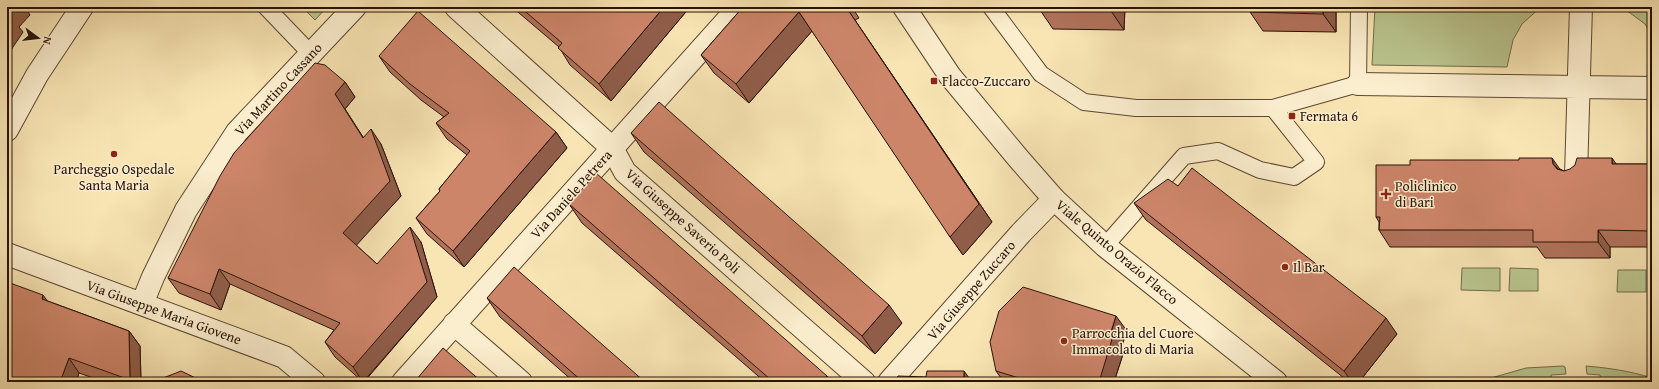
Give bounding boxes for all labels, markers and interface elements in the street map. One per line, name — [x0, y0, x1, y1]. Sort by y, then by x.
north arrow — [18, 18, 58, 58]
text: N — [39, 35, 56, 47]
street label: Via Martino Cassano — [230, 38, 326, 140]
place label: Flacco-Zuccaro — [942, 71, 1030, 91]
marker: Flacco-Zuccaro — [929, 76, 939, 86]
place label: Fermata 6 — [1300, 106, 1358, 126]
marker: Fermata 6 — [1287, 111, 1297, 121]
street label: Via Daniele Petrera — [526, 145, 617, 243]
marker: Parcheggio Ospedale Santa Maria — [109, 149, 119, 159]
place label: Parcheggio Ospedale Santa Maria — [54, 159, 175, 195]
street label: Via Giuseppe Saverio Poli — [621, 164, 745, 278]
place label: Policlinico di Bari — [1395, 176, 1457, 212]
marker: Policlinico di Bari — [1380, 188, 1392, 200]
street label: Viale Quinto Orazio Flacco — [1051, 195, 1183, 309]
street label: Via Giuseppe Zuccaro — [922, 236, 1020, 344]
place label: Il Bar — [1293, 257, 1325, 277]
marker: Il Bar — [1280, 262, 1290, 272]
street label: Via Giuseppe Maria Giovene — [84, 275, 245, 350]
place label: Parrocchia del Cuore Immacolato di Maria — [1072, 323, 1194, 359]
marker: Parrocchia del Cuore Immacolato di Maria — [1059, 336, 1069, 346]

